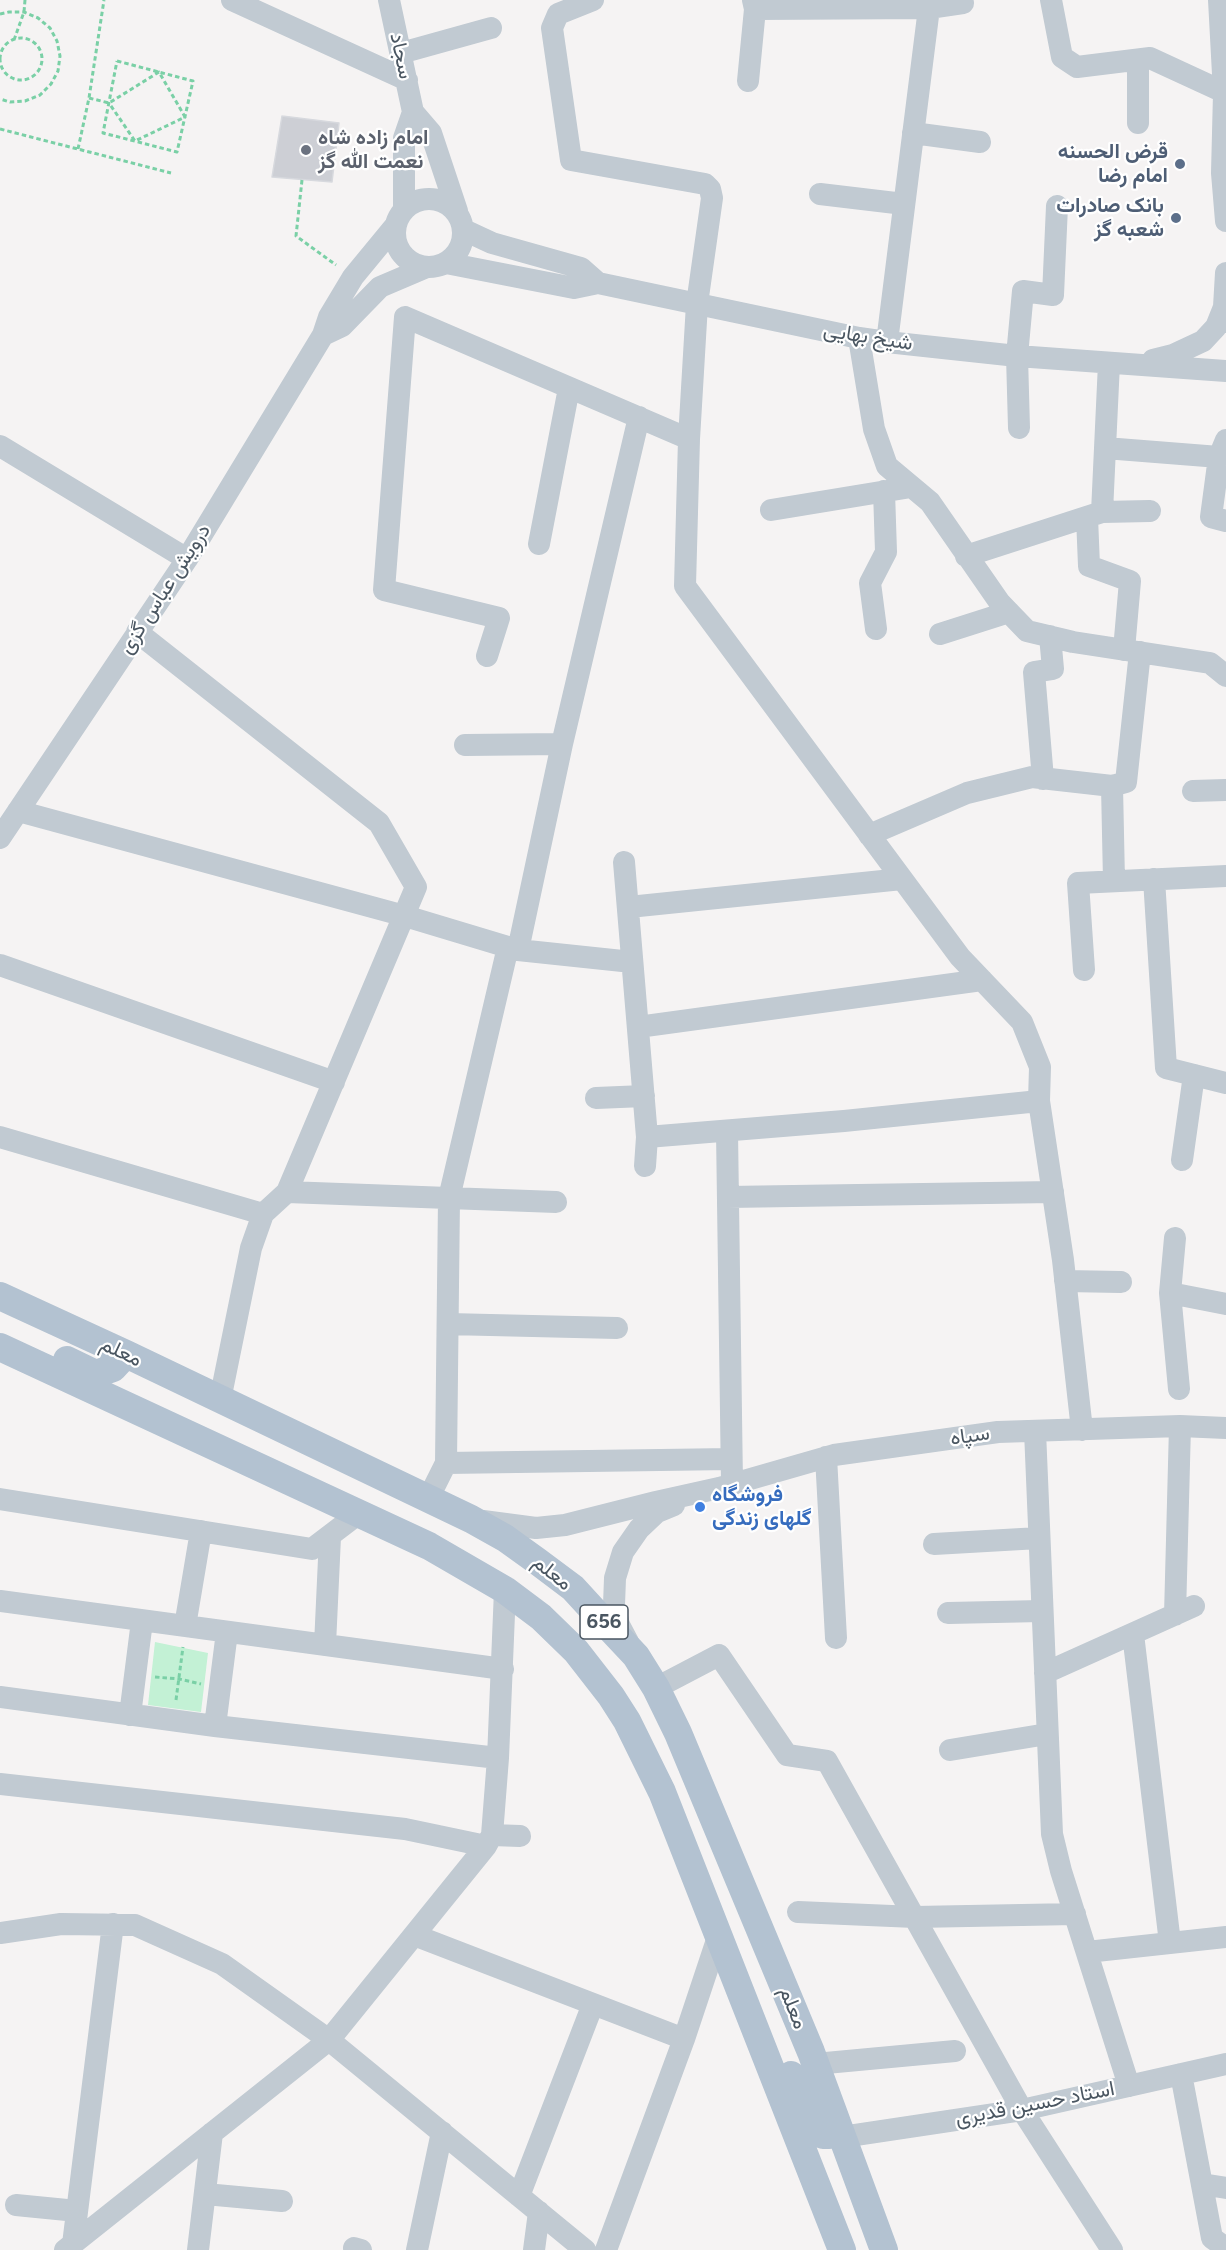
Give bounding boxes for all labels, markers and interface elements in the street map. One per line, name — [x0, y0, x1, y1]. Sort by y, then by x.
street label: سجاد — [384, 31, 418, 81]
place label: امام زاده شاه نعمت الله گز — [318, 125, 429, 175]
place label: قرض الحسنه امام رضا — [1058, 139, 1168, 189]
marker: امام زاده شاه نعمت الله گز — [299, 143, 313, 157]
marker: قرض الحسنه امام رضا — [1173, 157, 1187, 171]
place label: بانک صادرات شعبه گز — [1056, 193, 1164, 243]
marker: بانک صادرات شعبه گز — [1169, 211, 1183, 225]
street label: شیخ بهایی — [822, 318, 914, 356]
street label: درویش عباس گزی — [114, 519, 216, 659]
street label: معلم — [96, 1331, 146, 1373]
street label: سپاه — [949, 1421, 991, 1451]
place label: فروشگاه گلهای زندگی — [712, 1482, 811, 1532]
marker: فروشگاه گلهای زندگی — [693, 1500, 707, 1514]
street label: معلم — [527, 1550, 577, 1596]
road number: 656 — [580, 1605, 628, 1639]
street label: معلم — [773, 1983, 813, 2033]
street label: استاد حسین قدیری — [953, 2076, 1117, 2132]

